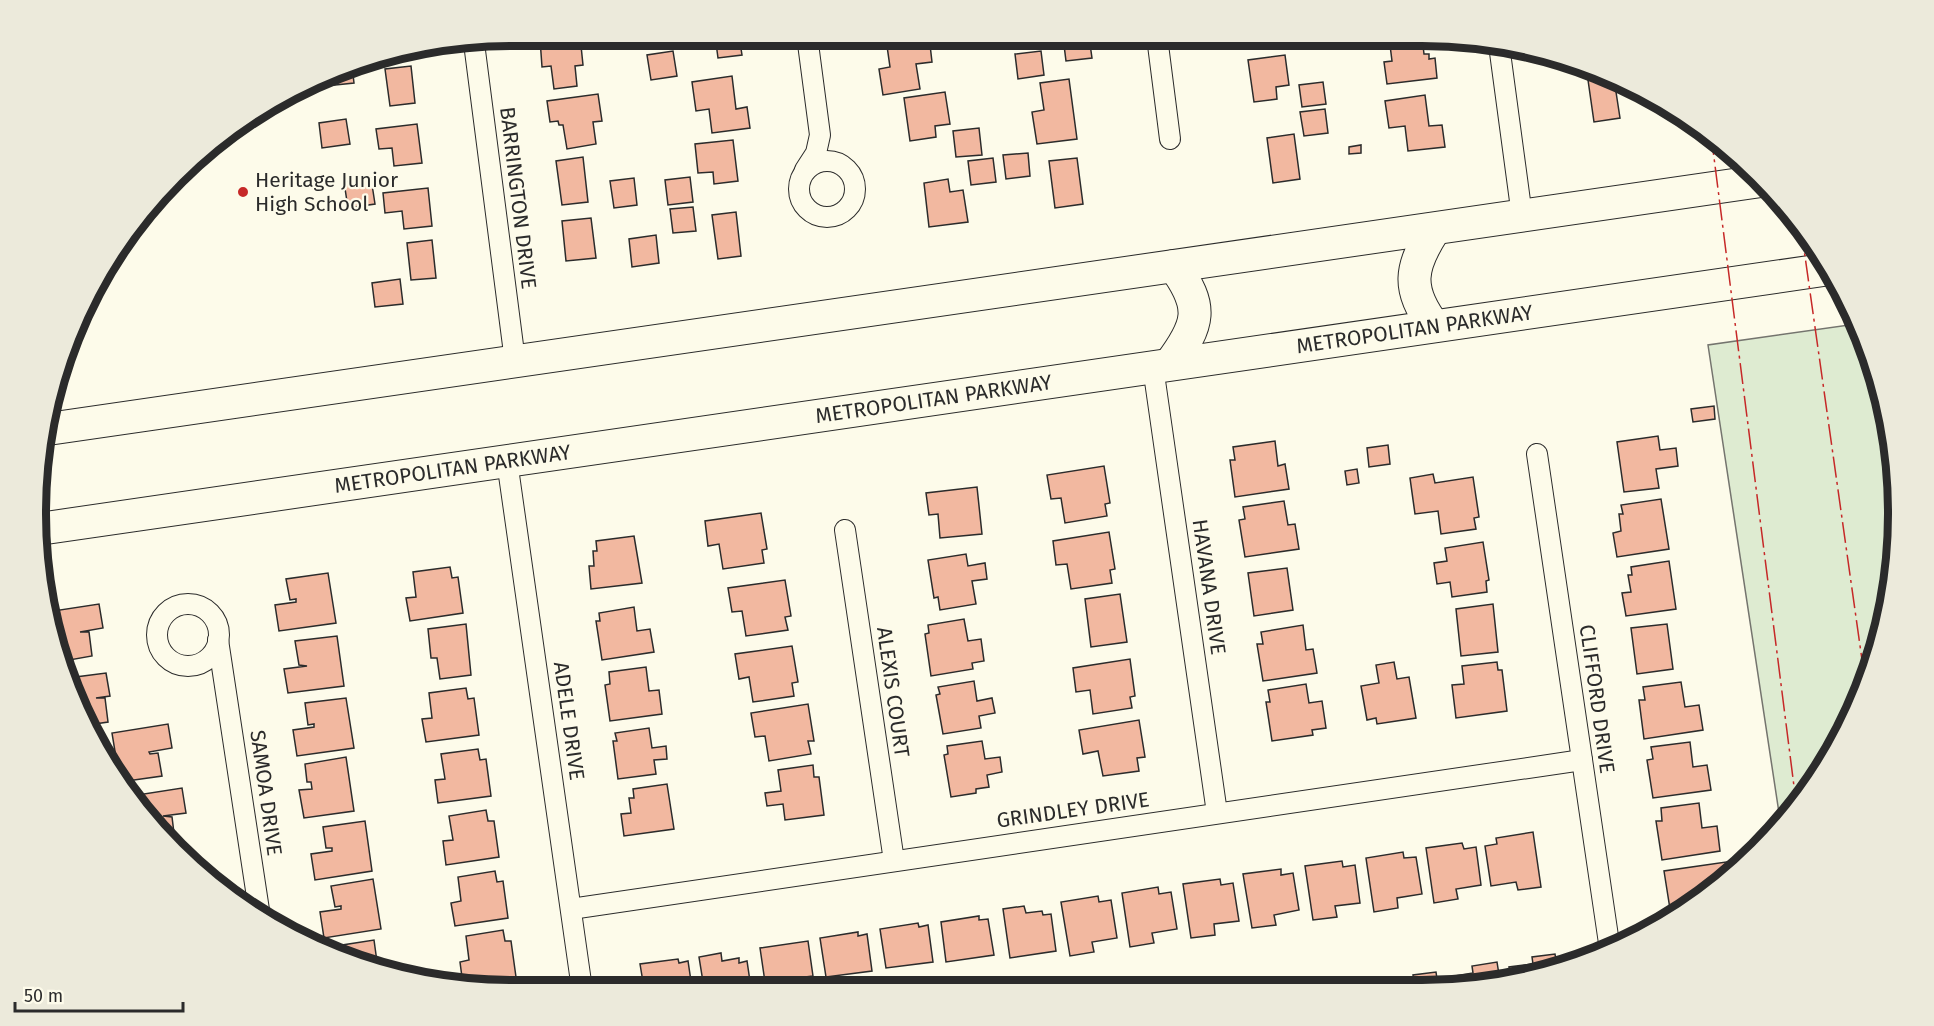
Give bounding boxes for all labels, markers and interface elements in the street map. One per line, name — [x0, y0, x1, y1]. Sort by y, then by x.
street label: BARRINGTON DRIVE — [494, 105, 542, 291]
place label: Heritage Junior High School — [255, 167, 398, 217]
marker: Heritage Junior High School — [236, 185, 250, 199]
street label: METROPOLITAN PARKWAY — [1295, 299, 1535, 359]
street label: METROPOLITAN PARKWAY — [814, 369, 1054, 429]
street label: METROPOLITAN PARKWAY — [333, 439, 573, 499]
street label: HAVANA DRIVE — [1187, 517, 1231, 657]
street label: CLIFFORD DRIVE — [1574, 623, 1620, 775]
street label: ALEXIS COURT — [871, 625, 915, 759]
street label: ADELE DRIVE — [548, 660, 590, 782]
street label: SAMOA DRIVE — [244, 728, 288, 858]
street label: GRINDLEY DRIVE — [995, 786, 1151, 834]
scale bar — [15, 975, 183, 1013]
text: 50 m — [24, 985, 63, 1007]

